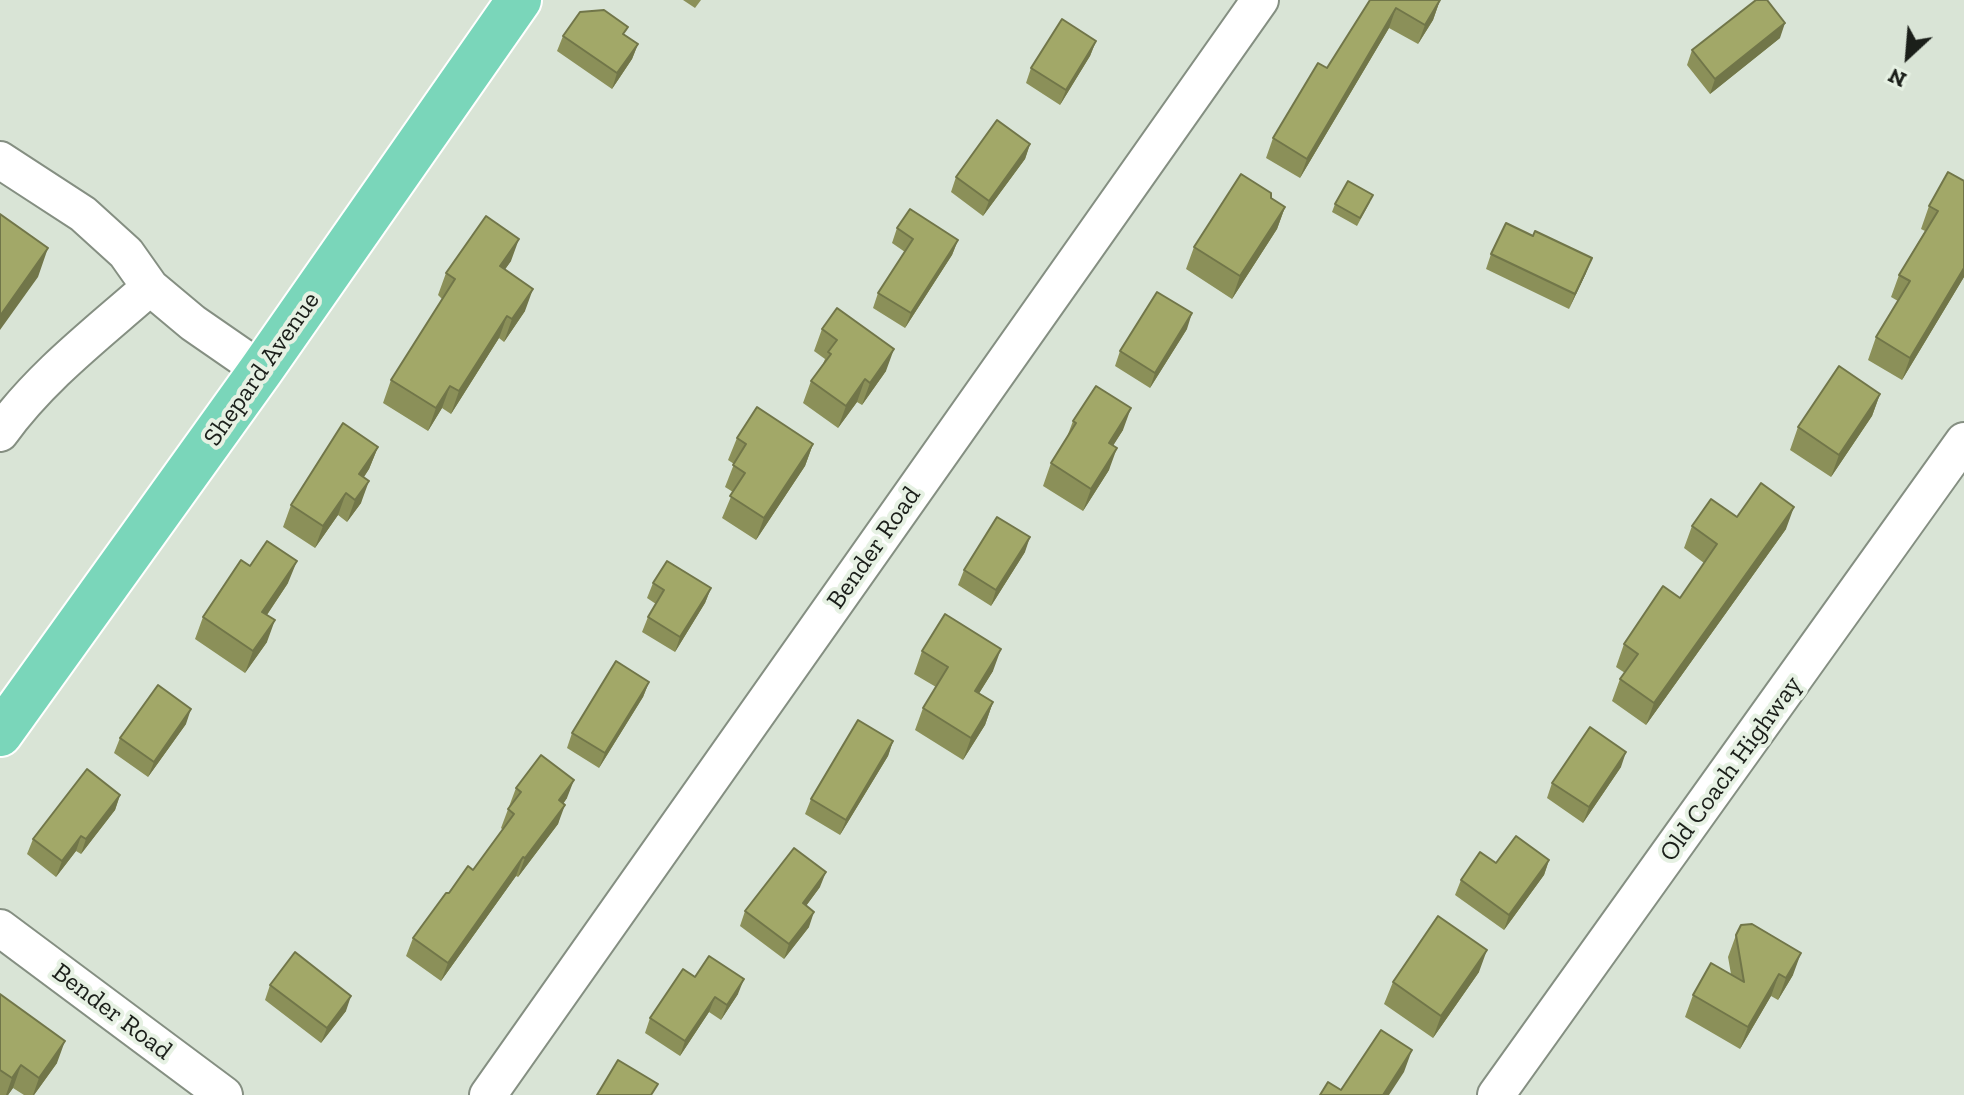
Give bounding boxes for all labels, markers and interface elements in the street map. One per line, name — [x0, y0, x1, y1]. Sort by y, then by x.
north arrow — [1868, 16, 1948, 96]
text: N — [1884, 62, 1911, 94]
street label: Shepard Avenue — [197, 286, 327, 452]
street label: Bender Road — [820, 481, 928, 615]
street label: Old Coach Highway — [1653, 670, 1809, 868]
street label: Bender Road — [46, 957, 178, 1067]

